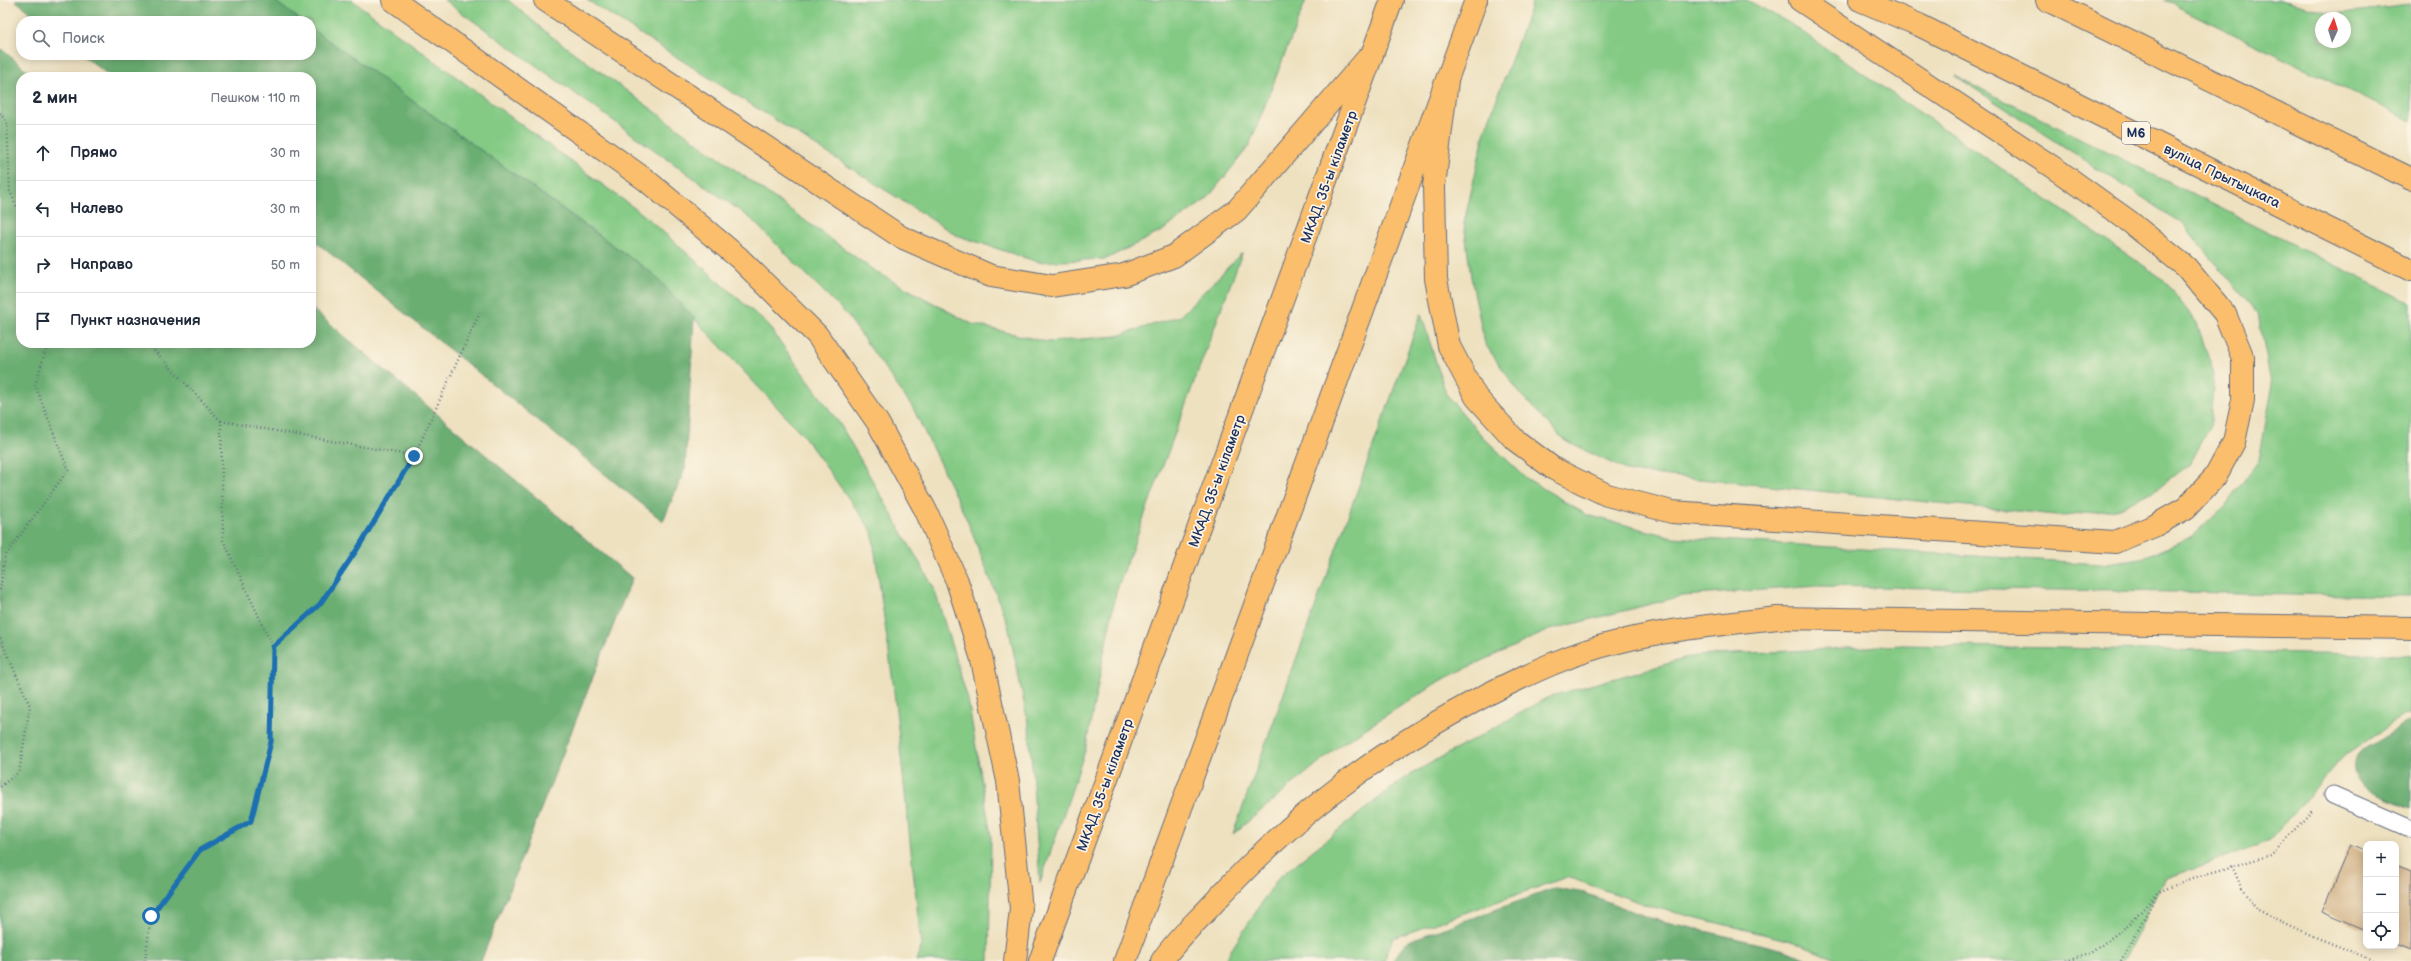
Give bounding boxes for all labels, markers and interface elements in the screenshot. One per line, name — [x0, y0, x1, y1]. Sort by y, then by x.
north arrow — [2315, 12, 2351, 48]
search box — [16, 16, 316, 60]
icon: search — [30, 27, 52, 49]
text: Поиск — [62, 29, 105, 48]
text: 2 мин — [32, 88, 78, 108]
text: Пешком · 110 m — [211, 90, 300, 106]
street label: МКАД, 35-ы кіламетр — [1297, 108, 1361, 246]
road number: М6 — [2122, 122, 2150, 144]
street label: вуліца Прытыцкага — [2161, 140, 2284, 212]
icon: ahead — [32, 142, 54, 164]
text: Прямо — [70, 143, 117, 162]
text: 30 m — [270, 145, 300, 161]
icon: left — [32, 198, 54, 220]
text: Налево — [70, 199, 123, 218]
text: 30 m — [270, 201, 300, 217]
icon: right — [32, 254, 54, 276]
text: Направо — [70, 255, 133, 274]
text: 50 m — [271, 257, 300, 273]
icon: arrive — [32, 310, 54, 332]
text: Пункт назначения — [70, 311, 201, 330]
street label: МКАД, 35-ы кіламетр — [1185, 412, 1249, 550]
route end — [405, 447, 423, 465]
street label: МКАД, 35-ы кіламетр — [1073, 716, 1137, 854]
map controls — [2363, 841, 2399, 949]
button: + — [2363, 841, 2399, 877]
button: − — [2363, 877, 2399, 913]
route start — [142, 907, 160, 925]
button: locate — [2363, 913, 2399, 949]

